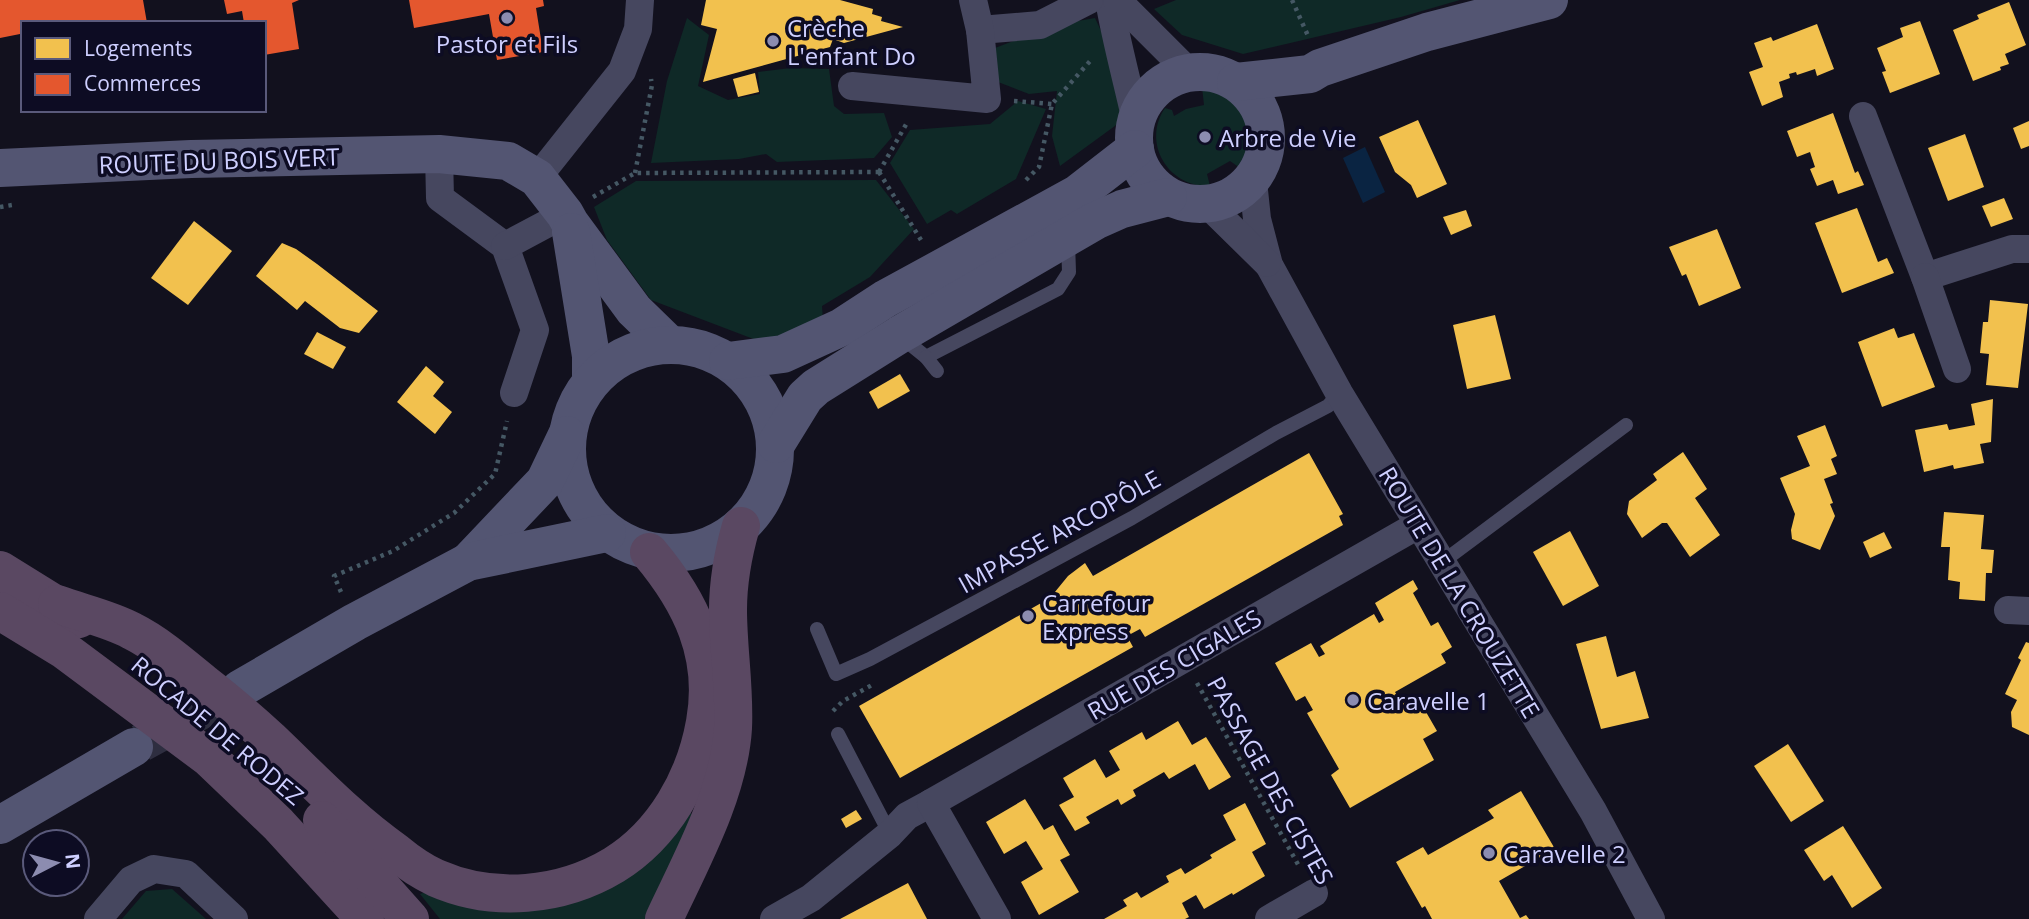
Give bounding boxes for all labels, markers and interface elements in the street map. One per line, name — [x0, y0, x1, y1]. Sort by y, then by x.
marker: Pastor et Fils — [499, 10, 515, 26]
place label: Crèche L'enfant Do — [787, 11, 916, 72]
legend — [21, 21, 266, 112]
place label: Pastor et Fils — [436, 27, 578, 60]
marker: Crèche L'enfant Do — [765, 33, 781, 49]
text: Logements — [84, 34, 192, 62]
text: Commerces — [84, 69, 201, 97]
place label: Arbre de Vie — [1219, 121, 1356, 154]
marker: Arbre de Vie — [1197, 129, 1213, 145]
street label: ROUTE DU BOIS VERT — [98, 139, 340, 181]
street label: ROUTE DE LA CROUZETTE — [1372, 460, 1548, 724]
street label: IMPASSE ARCOPÔLE — [952, 462, 1166, 600]
place label: Carrefour Express — [1042, 586, 1151, 647]
street label: RUE DES CIGALES — [1081, 601, 1267, 727]
marker: Carrefour Express — [1020, 608, 1036, 624]
street label: ROCADE DE RODEZ — [125, 648, 311, 812]
street label: PASSAGE DES CISTES — [1200, 670, 1342, 890]
place label: Caravelle 1 — [1367, 684, 1490, 717]
marker: Caravelle 1 — [1345, 692, 1361, 708]
north arrow — [21, 828, 91, 898]
place label: Caravelle 2 — [1503, 837, 1626, 870]
marker: Caravelle 2 — [1481, 845, 1497, 861]
text: N — [59, 852, 87, 870]

